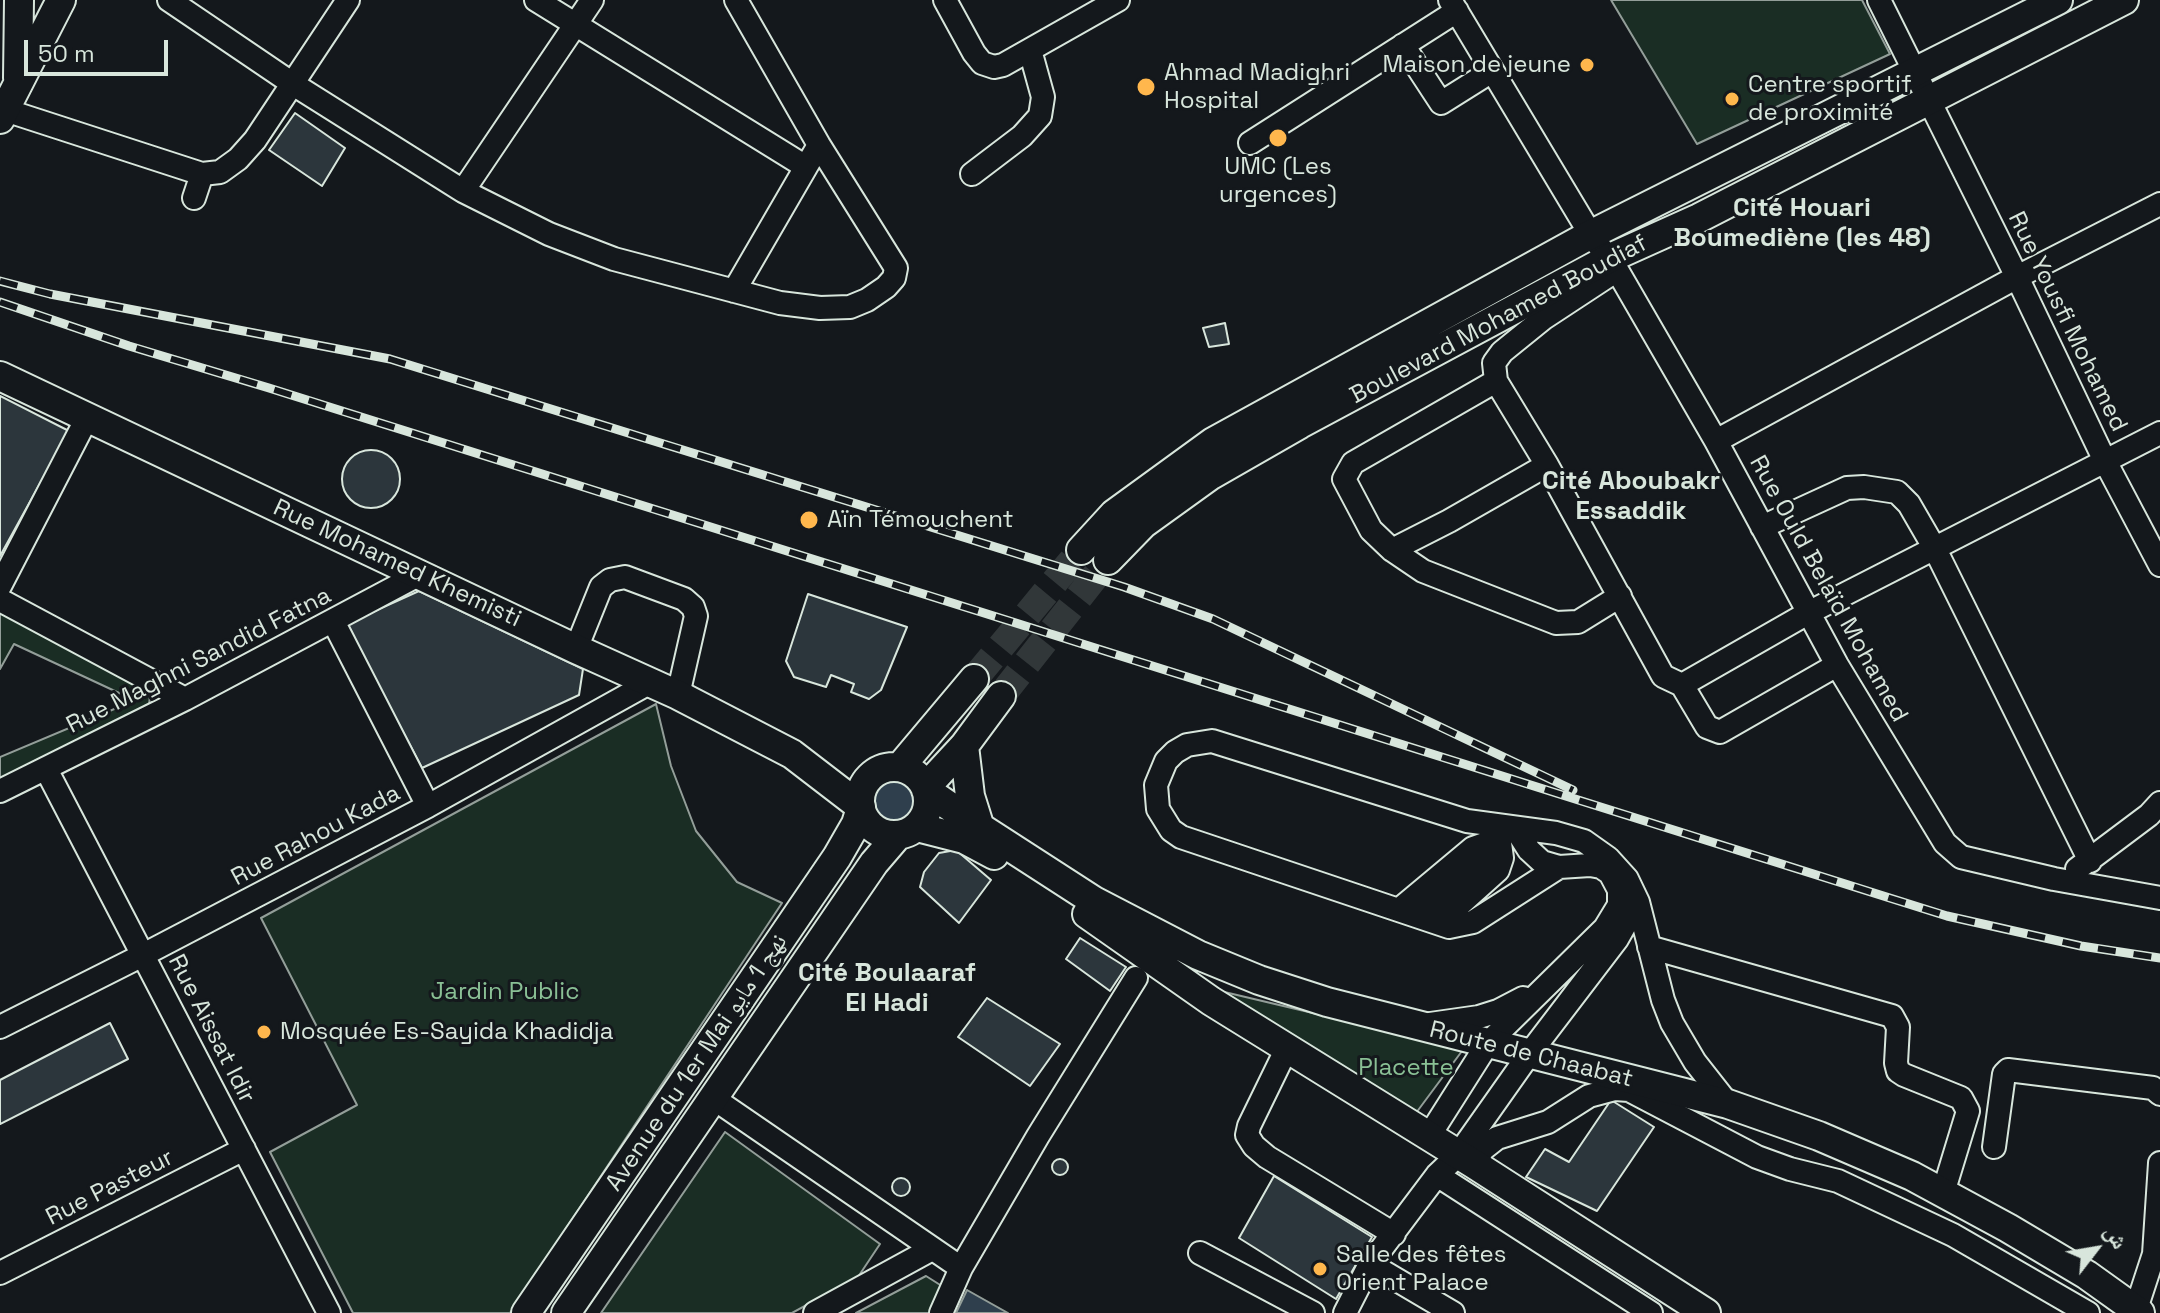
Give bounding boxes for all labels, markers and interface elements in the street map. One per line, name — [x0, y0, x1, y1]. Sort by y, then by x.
scale bar — [28, 24, 172, 74]
text: 50 m — [38, 38, 95, 69]
place label: Maison de jeune — [1383, 51, 1571, 79]
marker: Maison de jeune — [1578, 56, 1596, 74]
place label: Ahmad Madighri Hospital — [1164, 59, 1350, 115]
place label: Centre sportif de proximité — [1748, 71, 1912, 127]
marker: Ahmad Madighri Hospital — [1135, 76, 1157, 98]
marker: Centre sportif de proximité — [1723, 90, 1741, 108]
marker: UMC (Les urgences) — [1267, 127, 1289, 149]
place label: UMC (Les urgences) — [1219, 153, 1337, 209]
district label: Cité Houari Boumediène (les 48) — [1673, 193, 1931, 254]
street label: Rue Yousfi Mohamed — [2001, 207, 2133, 437]
street label: Boulevard Mohamed Boudiaf — [1345, 229, 1653, 411]
street label: Rue Ould Belaïd Mohamed — [1743, 451, 1913, 727]
district label: Cité Aboubakr Essaddik — [1542, 466, 1720, 528]
street label: Rue Mohamed Khemisti — [268, 494, 526, 634]
place label: Aïn Témouchent — [827, 506, 1014, 534]
marker: Aïn Témouchent — [798, 509, 820, 531]
street label: Rue Maghni Sandid Fatna — [62, 582, 336, 740]
street label: Rue Rahou Kada — [227, 779, 405, 893]
street label: Avenue du 1er Mai نهج 1 مايو — [600, 929, 794, 1197]
street label: Rue Aissat Idir — [161, 950, 261, 1108]
district label: Cité Boulaaraf El Hadi — [798, 958, 976, 1020]
park label: Jardin Public — [431, 978, 579, 1006]
street label: Route de Chaabat — [1426, 1016, 1636, 1094]
place label: Mosquée Es-Sayida Khadidja — [280, 1018, 614, 1046]
marker: Mosquée Es-Sayida Khadidja — [255, 1023, 273, 1041]
park label: Placette — [1358, 1054, 1454, 1082]
street label: Rue Pasteur — [42, 1144, 178, 1232]
north arrow — [2056, 1209, 2136, 1289]
text: ش — [2099, 1219, 2135, 1254]
place label: Salle des fêtes Orient Palace — [1336, 1241, 1506, 1297]
marker: Salle des fêtes Orient Palace — [1311, 1260, 1329, 1278]

